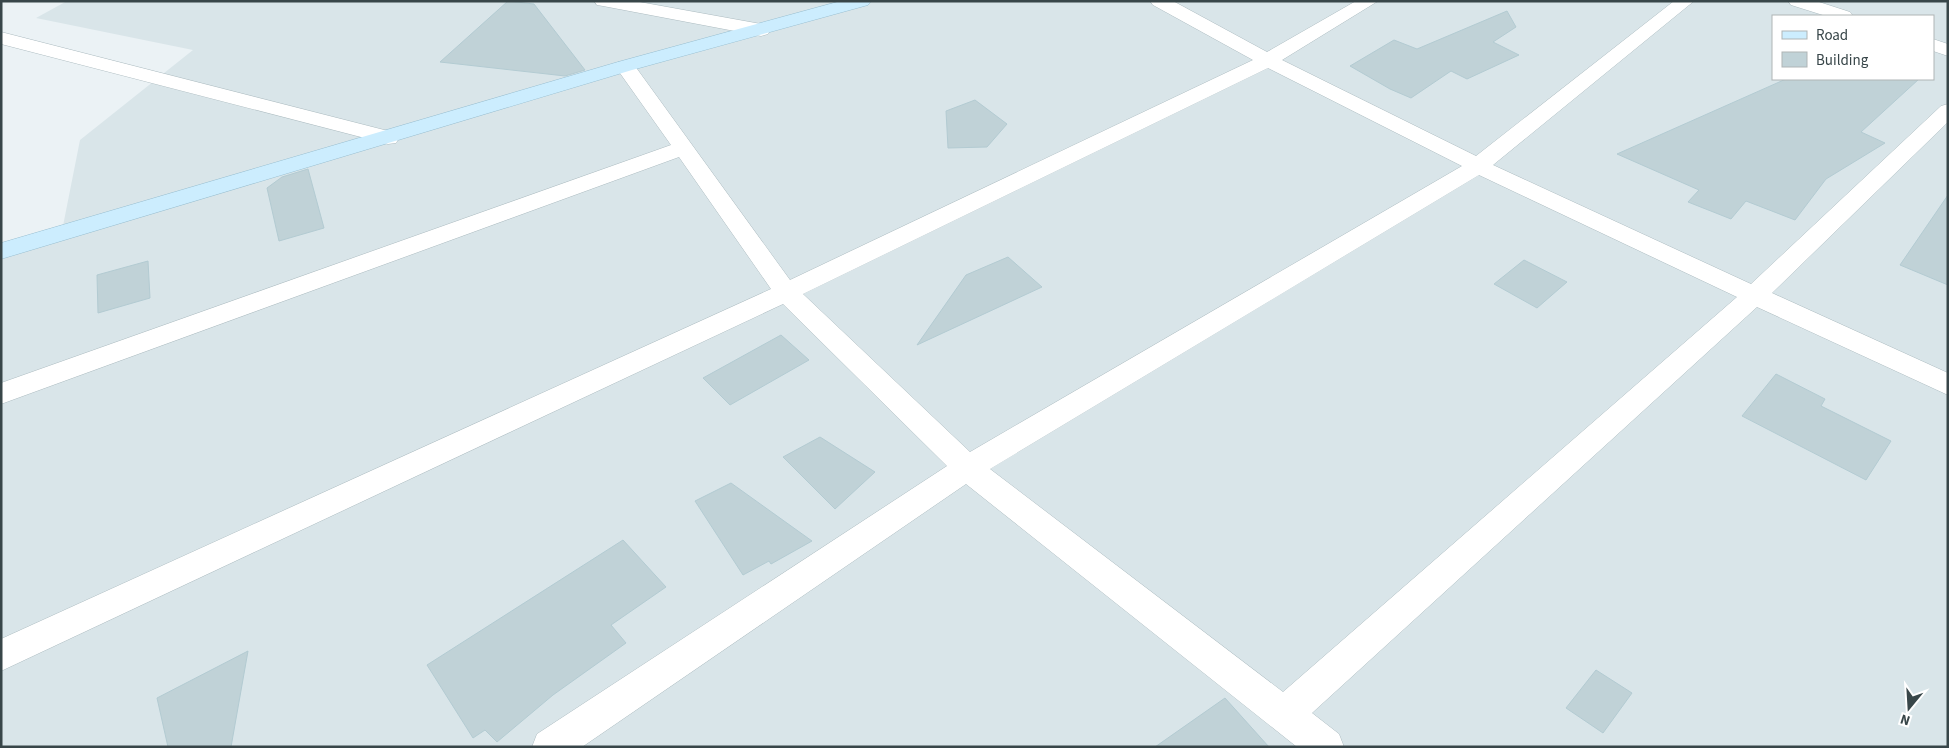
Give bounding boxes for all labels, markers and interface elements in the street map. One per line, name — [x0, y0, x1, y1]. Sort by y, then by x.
legend — [1772, 15, 1934, 80]
text: Road — [1816, 25, 1848, 46]
text: Building — [1816, 50, 1869, 71]
north arrow — [1884, 683, 1934, 733]
text: N — [1898, 708, 1913, 730]

